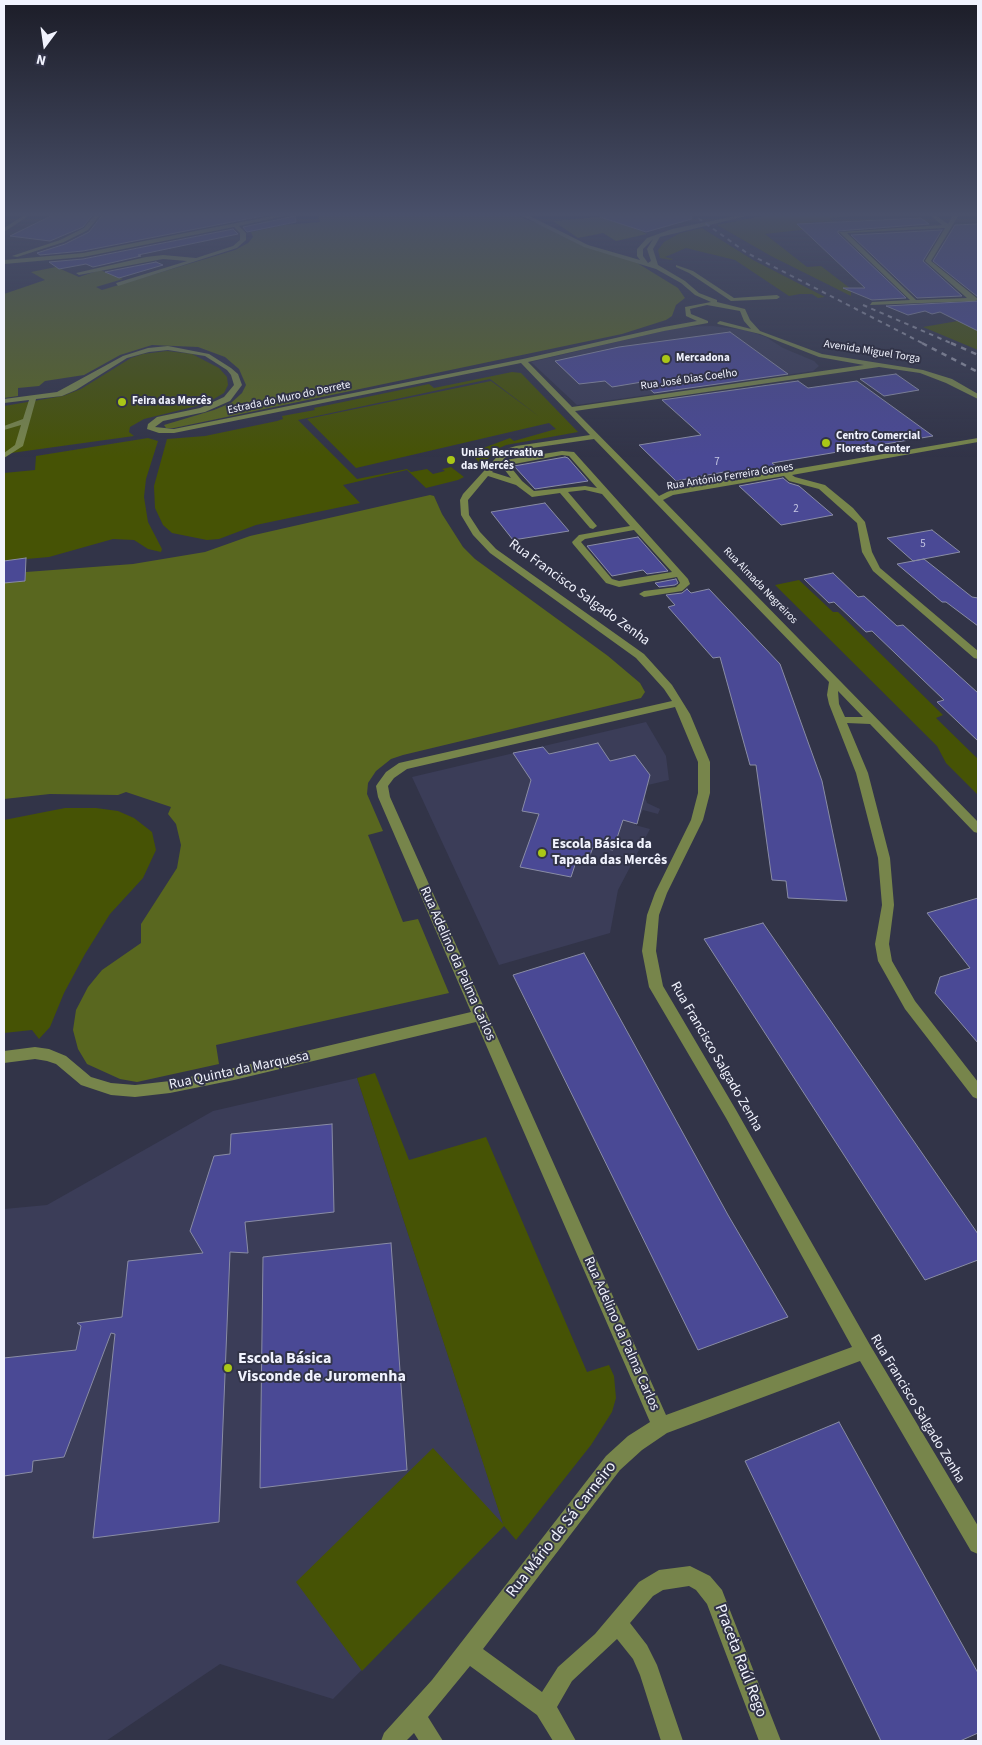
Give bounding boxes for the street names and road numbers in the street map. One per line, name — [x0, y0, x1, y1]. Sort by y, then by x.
street label: Avenida Miguel Torga — [823, 338, 921, 366]
street label: Rua José Dias Coelho — [640, 367, 738, 393]
street label: Estrada do Muro do Derrete — [226, 379, 352, 417]
street label: Rua António Ferreira Gomes — [666, 460, 794, 494]
street label: Rua Francisco Salgado Zenha — [505, 536, 653, 650]
street label: Rua Almada Negreiros — [720, 545, 800, 627]
street label: Rua Adelino da Palma Carlos — [415, 884, 499, 1044]
street label: Rua Francisco Salgado Zenha — [666, 979, 766, 1135]
street label: Rua Quinta da Marquesa — [168, 1048, 310, 1094]
street label: Rua Adelino da Palma Carlos — [579, 1254, 663, 1414]
street label: Rua Francisco Salgado Zenha — [866, 1332, 968, 1486]
street label: Rua Mário de Sá Carneiro — [503, 1458, 621, 1602]
street label: Praceta Raúl Rego — [710, 1602, 770, 1720]

